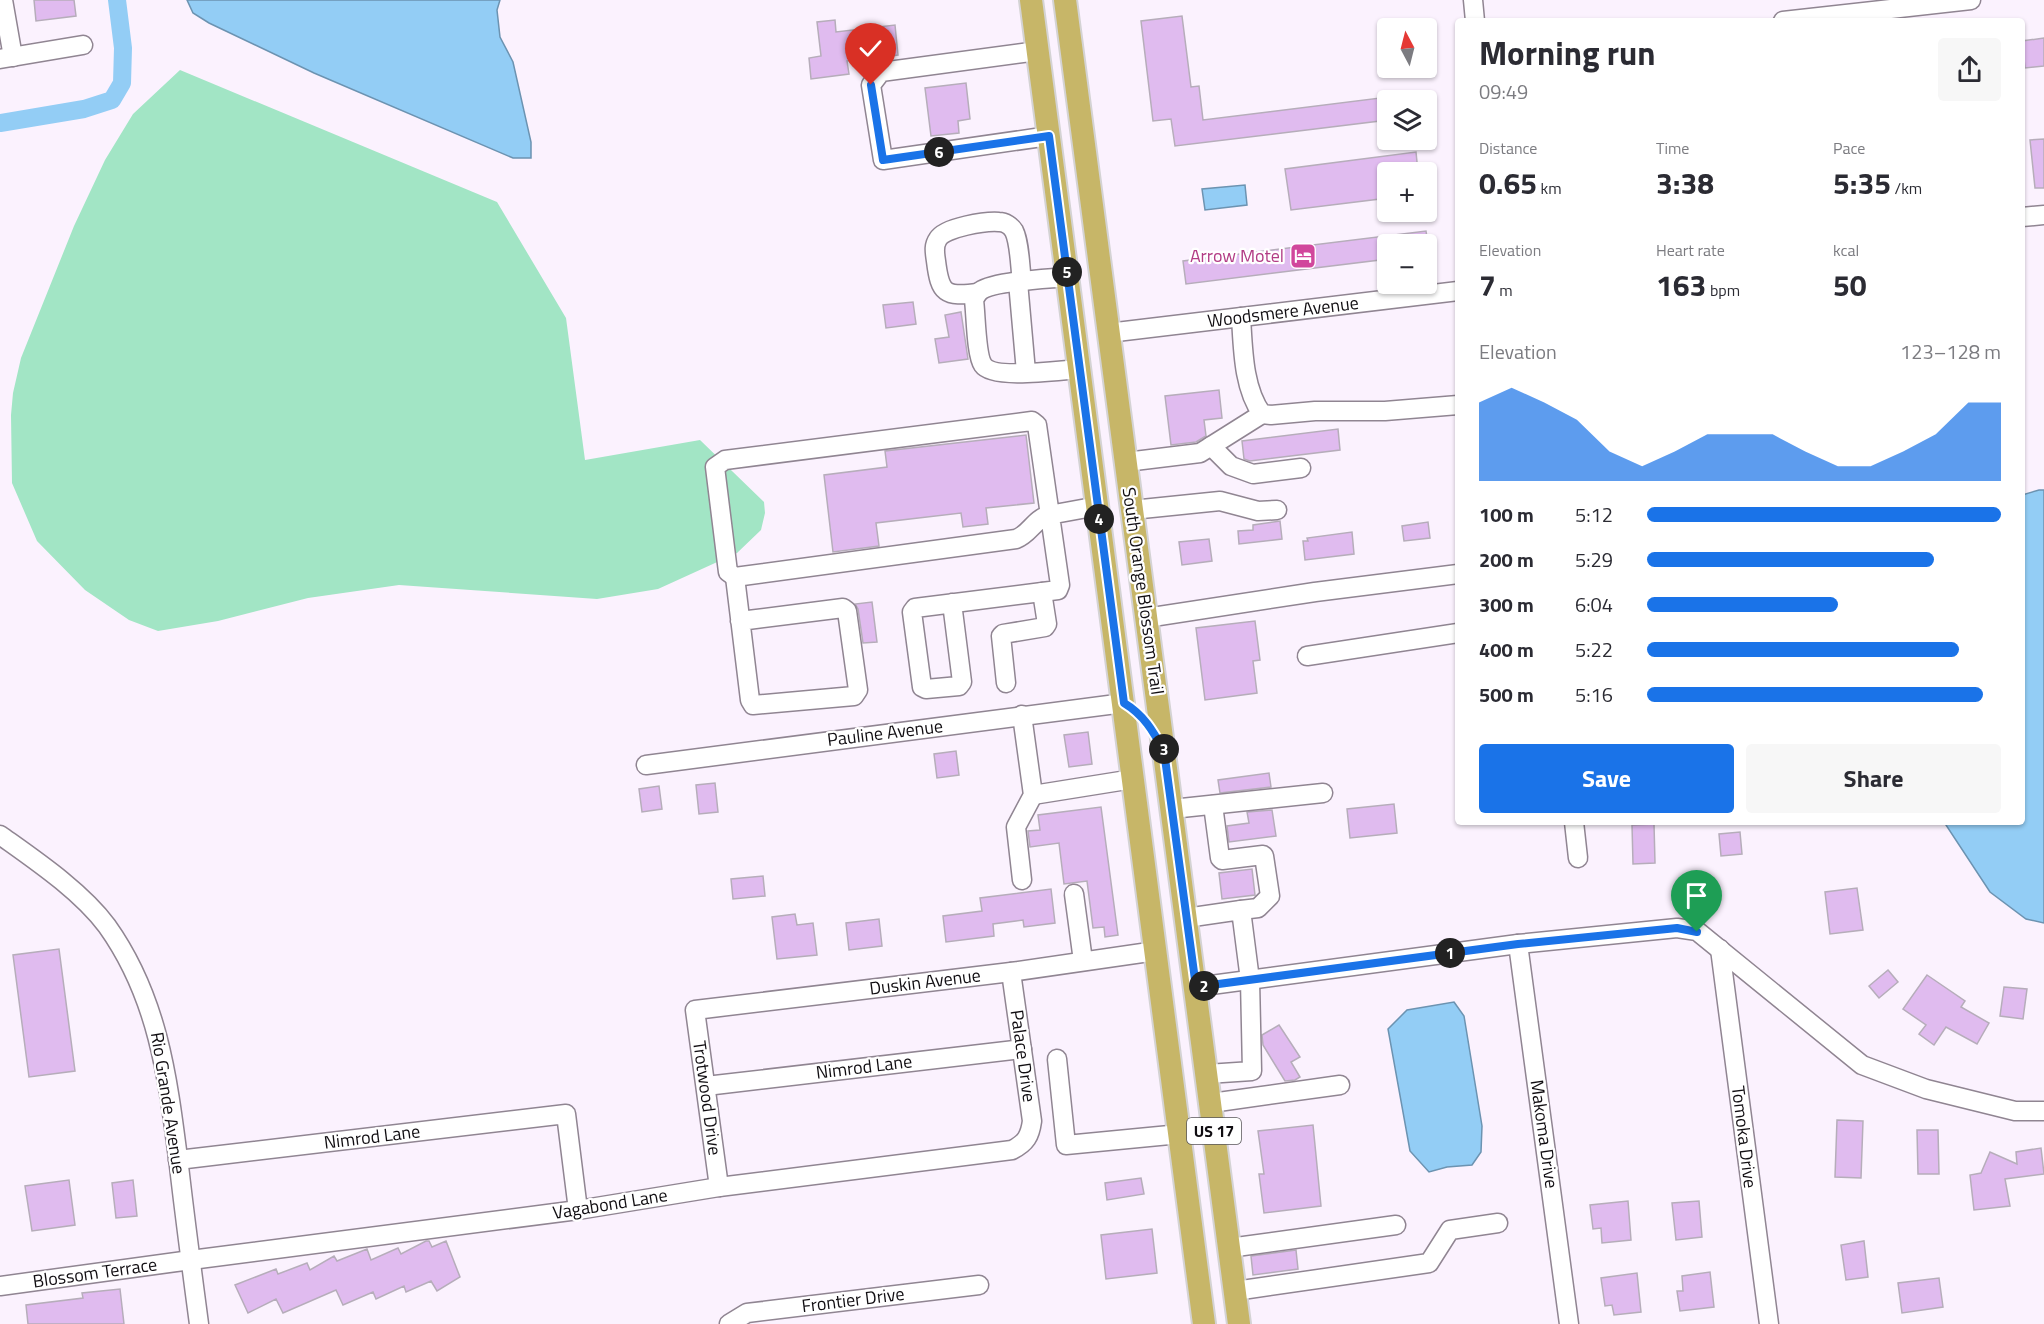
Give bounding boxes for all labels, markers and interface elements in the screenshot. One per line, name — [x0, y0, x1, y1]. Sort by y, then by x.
north arrow — [1377, 18, 1437, 78]
map controls — [1377, 18, 1437, 294]
pin — [845, 23, 896, 85]
text: Morning run — [1479, 28, 1656, 78]
icon: check — [854, 32, 887, 65]
button: share — [1938, 38, 2001, 101]
text: 09:49 — [1479, 76, 1528, 107]
button: layers — [1377, 90, 1437, 150]
text: Distance — [1479, 136, 1537, 160]
text: Time — [1656, 136, 1689, 160]
text: Pace — [1833, 136, 1865, 160]
pin: 6 — [924, 137, 954, 167]
text: 6 — [935, 140, 943, 164]
text: 0.65 — [1479, 160, 1537, 206]
text: 3:38 — [1656, 160, 1714, 206]
text: 5:35 — [1833, 160, 1891, 206]
button: + — [1377, 162, 1437, 222]
text: km — [1537, 176, 1562, 200]
text: /km — [1891, 176, 1922, 200]
button: − — [1377, 234, 1437, 294]
text: Elevation — [1479, 238, 1541, 262]
text: Heart rate — [1656, 238, 1725, 262]
text: kcal — [1833, 238, 1859, 262]
hotel icon: Arrow Motel — [1288, 241, 1318, 271]
place label: Arrow Motel — [1190, 242, 1284, 269]
pin: 5 — [1052, 257, 1082, 287]
text: 5 — [1063, 260, 1071, 284]
text: 7 — [1479, 262, 1496, 308]
text: 163 — [1656, 262, 1706, 308]
text: 50 — [1833, 262, 1867, 308]
text: m — [1496, 278, 1513, 302]
text: bpm — [1706, 278, 1740, 302]
street label: Woodsmere Avenue — [1206, 289, 1360, 334]
text: Elevation — [1479, 336, 1557, 367]
text: 123–128 m — [1900, 336, 2001, 367]
street label: South Orange Blossom Trail — [1116, 486, 1171, 696]
text: 100 m — [1479, 499, 1534, 530]
text: 5:12 — [1575, 499, 1613, 530]
pin: 4 — [1084, 504, 1114, 534]
text: 4 — [1095, 507, 1103, 531]
text: 200 m — [1479, 544, 1534, 575]
text: 5:29 — [1575, 544, 1613, 575]
text: 300 m — [1479, 589, 1534, 620]
text: 6:04 — [1575, 589, 1613, 620]
text: 400 m — [1479, 634, 1534, 665]
text: 5:22 — [1575, 634, 1613, 665]
text: 500 m — [1479, 679, 1534, 710]
text: 5:16 — [1575, 679, 1613, 710]
street label: Pauline Avenue — [826, 712, 944, 753]
pin: 3 — [1149, 734, 1179, 764]
text: 3 — [1160, 737, 1168, 761]
button: Save — [1479, 744, 1734, 813]
button: Share — [1746, 744, 2001, 813]
pin — [1671, 870, 1722, 932]
icon: arrive — [1680, 879, 1713, 912]
pin: 1 — [1435, 938, 1465, 968]
text: 1 — [1446, 941, 1454, 965]
street label: Duskin Avenue — [868, 961, 982, 1002]
pin: 2 — [1189, 971, 1219, 1001]
text: 2 — [1200, 974, 1208, 998]
street label: Palace Drive — [1004, 1008, 1043, 1104]
street label: Rio Grande Avenue — [144, 1030, 193, 1176]
street label: Trotwood Drive — [686, 1039, 729, 1157]
street label: Nimrod Lane — [814, 1047, 914, 1086]
street label: Makoma Drive — [1524, 1078, 1565, 1190]
street label: Tomoka Drive — [1725, 1084, 1764, 1190]
street label: Nimrod Lane — [322, 1117, 422, 1156]
road number: US 17 — [1187, 1118, 1241, 1144]
street label: Vagabond Lane — [551, 1181, 669, 1226]
street label: Blossom Terrace — [31, 1250, 159, 1295]
street label: Frontier Drive — [800, 1280, 906, 1319]

